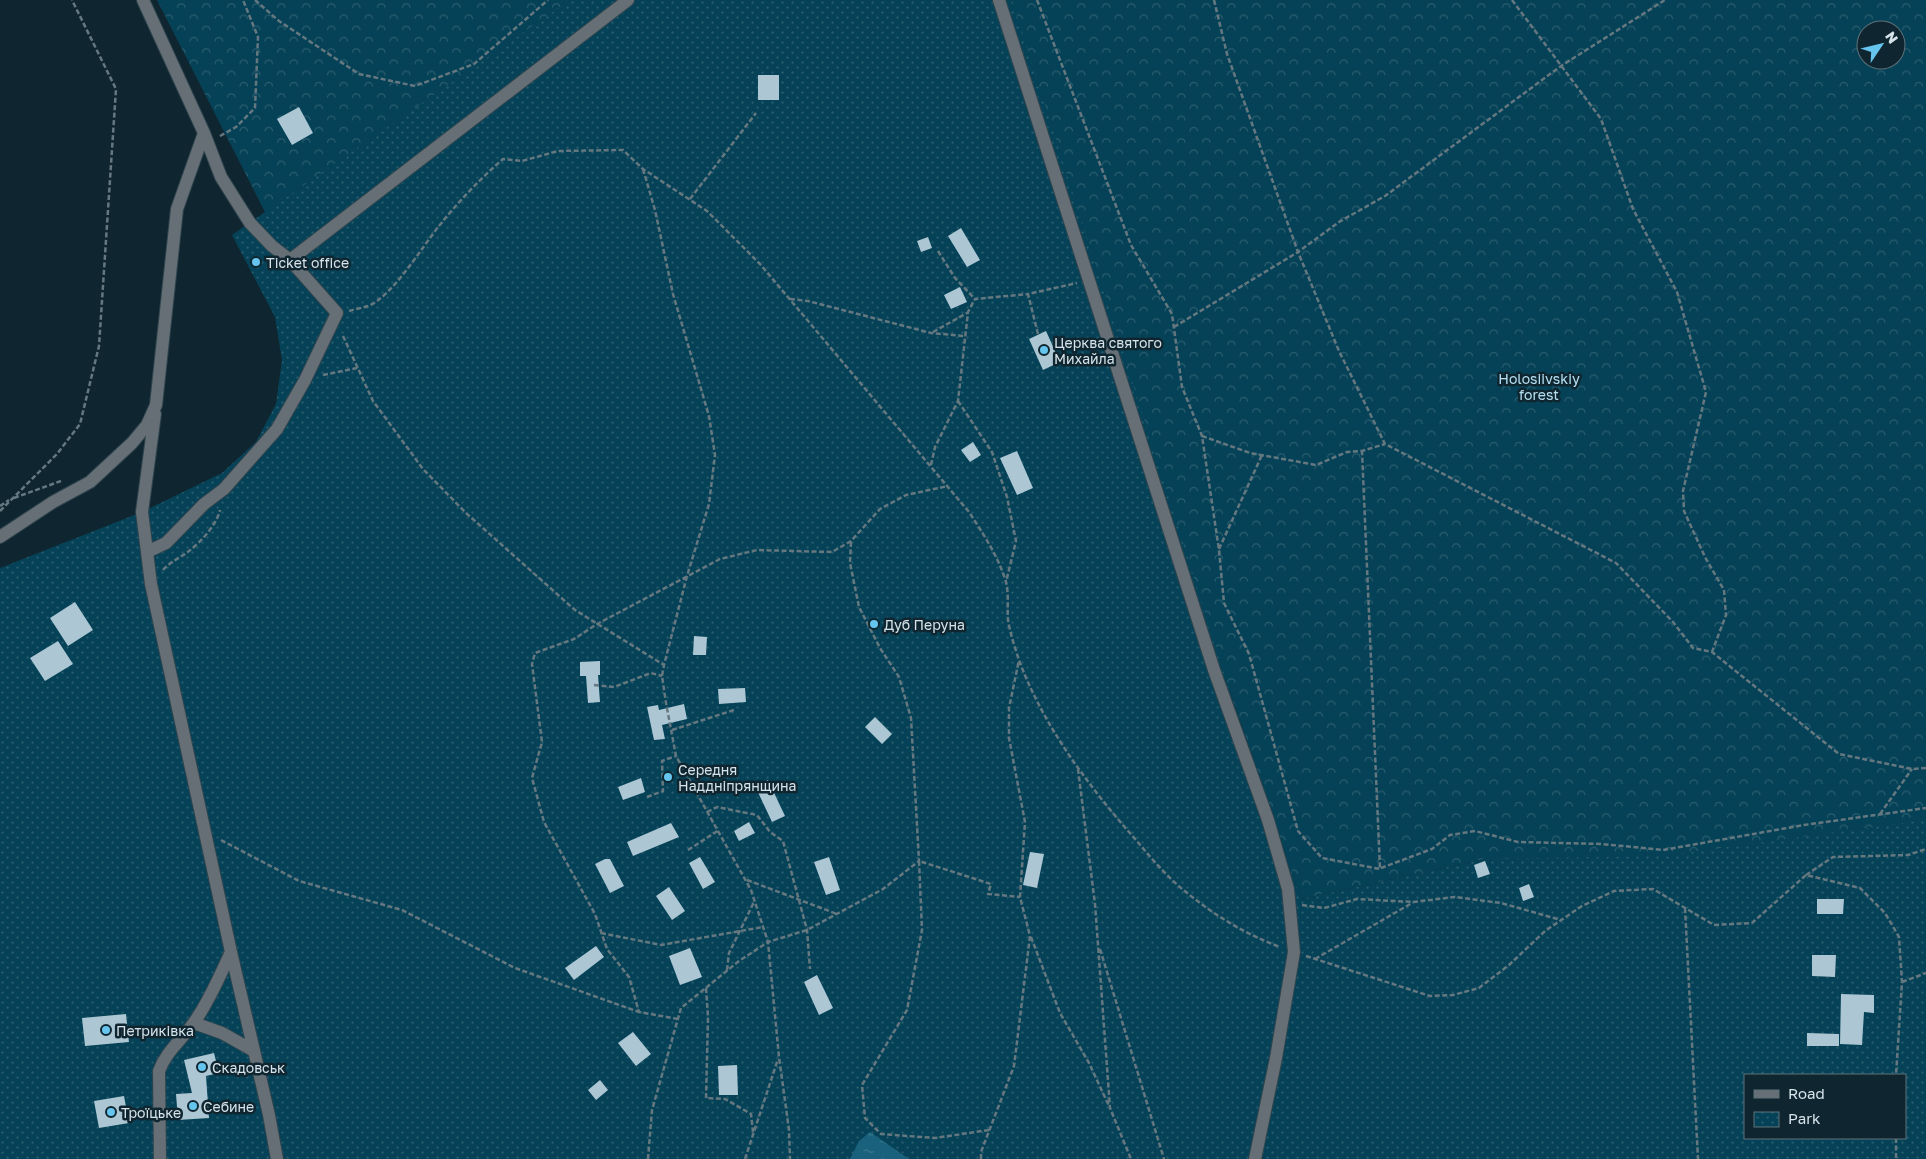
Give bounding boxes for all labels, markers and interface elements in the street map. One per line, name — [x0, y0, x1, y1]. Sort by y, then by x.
north arrow — [1856, 20, 1906, 70]
text: N — [1882, 28, 1902, 46]
place label: Ticket office — [266, 254, 349, 271]
marker: Ticket office — [250, 256, 262, 268]
place label: Церква святого Михайла — [1054, 334, 1162, 367]
marker: Церква святого Михайла — [1038, 344, 1050, 356]
park label: Holosiivskiy forest — [1498, 370, 1580, 403]
place label: Дуб Перуна — [884, 616, 965, 633]
marker: Дуб Перуна — [868, 618, 880, 630]
place label: Середня Наддніпрянщина — [678, 761, 796, 794]
marker: Середня Наддніпрянщина — [662, 771, 674, 783]
place label: Петриківка — [116, 1022, 194, 1039]
marker: Петриківка — [100, 1024, 112, 1036]
place label: Скадовськ — [212, 1059, 285, 1076]
marker: Скадовськ — [196, 1061, 208, 1073]
legend — [1744, 1074, 1906, 1139]
text: Road — [1788, 1084, 1825, 1102]
place label: Себине — [203, 1098, 254, 1115]
marker: Себине — [187, 1100, 199, 1112]
place label: Троїцьке — [121, 1104, 181, 1121]
marker: Троїцьке — [105, 1106, 117, 1118]
text: Park — [1788, 1109, 1821, 1127]

